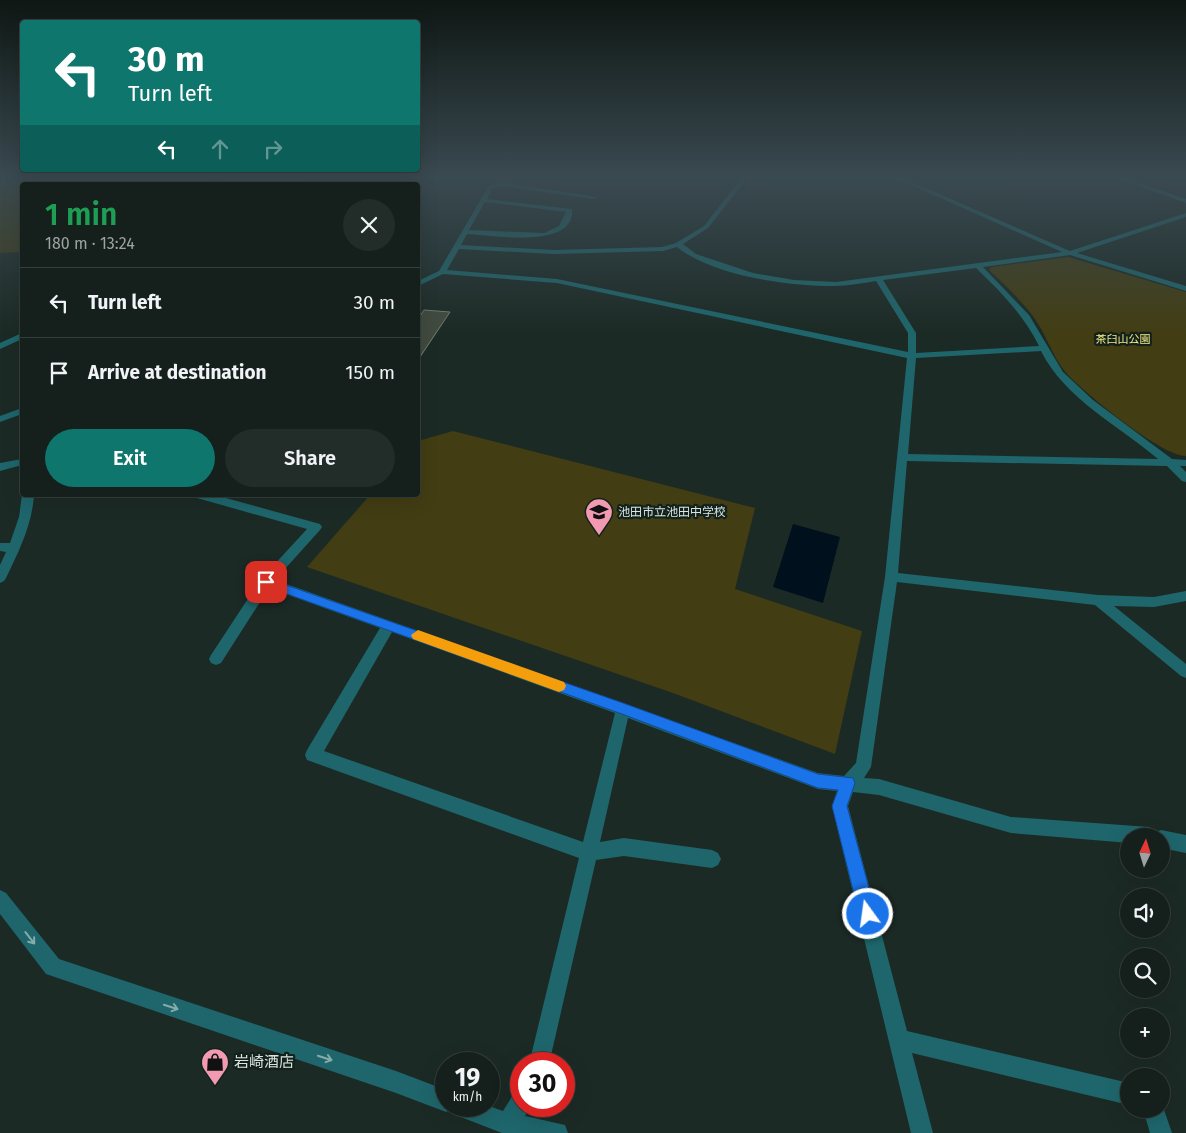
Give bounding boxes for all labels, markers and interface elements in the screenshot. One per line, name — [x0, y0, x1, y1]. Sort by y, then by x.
text: 30 m — [128, 38, 205, 80]
icon: left — [45, 40, 110, 105]
text: Turn left — [128, 80, 212, 107]
icon: left — [153, 135, 181, 163]
icon: ahead — [206, 135, 234, 163]
icon: right — [259, 135, 287, 163]
text: 1 min — [45, 197, 117, 233]
button: close — [343, 199, 395, 251]
text: 180 m · 13:24 — [45, 234, 135, 253]
icon: left — [45, 289, 73, 317]
text: Turn left — [88, 291, 162, 314]
text: 30 m — [354, 291, 395, 314]
park label: 茶臼山公園 — [1096, 333, 1151, 346]
icon: arrive — [45, 359, 73, 387]
text: Arrive at destination — [88, 361, 267, 384]
text: 150 m — [345, 361, 395, 384]
button: Exit — [45, 429, 215, 487]
button: Share — [225, 429, 395, 487]
school or university icon: 池田市立池田中学校 — [584, 497, 614, 536]
place label: 池田市立池田中学校 — [618, 505, 726, 519]
pin — [245, 561, 287, 603]
icon: arrive — [252, 568, 280, 596]
north arrow — [1120, 828, 1170, 878]
map controls — [1120, 828, 1170, 1118]
position arrow — [841, 887, 893, 939]
button: sound — [1120, 888, 1170, 938]
one-way arrow — [24, 931, 35, 944]
button: search — [1120, 948, 1170, 998]
one-way arrow — [163, 1002, 179, 1012]
button: + — [1120, 1008, 1170, 1058]
shop icon: 岩崎酒店 — [200, 1047, 230, 1086]
speed limit sign: 30 — [510, 1052, 575, 1117]
place label: 岩崎酒店 — [234, 1053, 294, 1071]
one-way arrow — [317, 1054, 333, 1063]
text: 19 — [455, 1063, 480, 1093]
button: − — [1120, 1068, 1170, 1118]
text: km/h — [453, 1090, 482, 1104]

